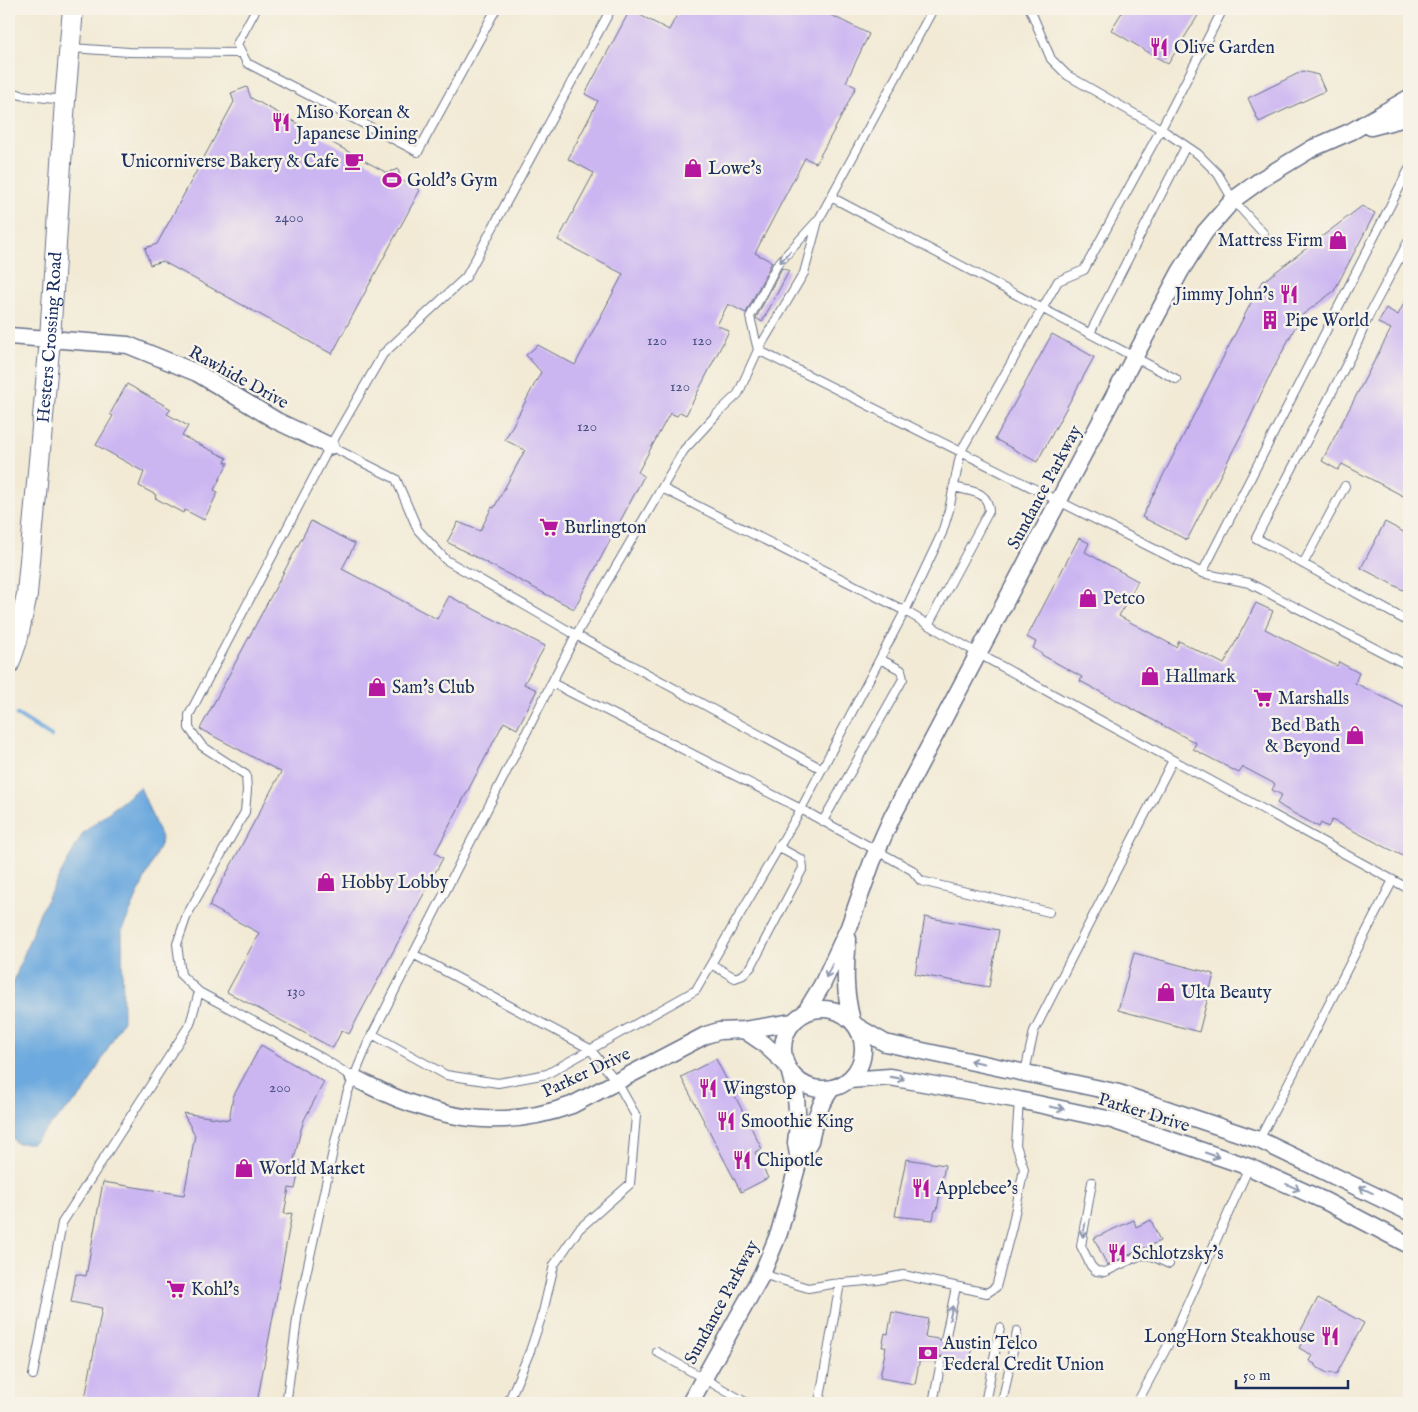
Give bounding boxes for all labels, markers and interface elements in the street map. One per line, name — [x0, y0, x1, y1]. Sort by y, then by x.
restaurant icon: Olive Garden — [1148, 36, 1170, 58]
place label: Olive Garden — [1174, 37, 1275, 60]
place label: Miso Korean & Japanese Dining — [294, 102, 418, 146]
restaurant icon: Miso Korean & Japanese Dining — [270, 111, 292, 133]
cafe icon: Unicorniverse Bakery & Cafe — [343, 150, 365, 172]
place label: Unicorniverse Bakery & Cafe — [121, 151, 339, 174]
shop icon: Lowe's — [682, 157, 704, 179]
place label: Lowe's — [708, 158, 762, 181]
sports icon: Gold's Gym — [381, 169, 403, 191]
place label: Gold's Gym — [407, 170, 498, 193]
house number: 2400 — [274, 208, 304, 227]
shop icon: Mattress Firm — [1327, 229, 1349, 251]
place label: Mattress Firm — [1218, 230, 1323, 253]
one-way arrow — [779, 250, 791, 263]
street label: Hesters Crossing Road — [32, 251, 68, 424]
restaurant icon: Jimmy John's — [1278, 283, 1300, 305]
place label: Jimmy John's — [1173, 284, 1274, 307]
building icon: Pipe World — [1259, 309, 1281, 331]
place label: Pipe World — [1285, 310, 1369, 333]
house number: 120 — [647, 331, 667, 350]
house number: 120 — [692, 331, 712, 350]
street label: Rawhide Drive — [184, 341, 292, 415]
house number: 120 — [670, 377, 690, 396]
house number: 120 — [577, 417, 597, 436]
street label: Sundance Parkway — [1003, 422, 1088, 554]
supermarket icon: Burlington — [538, 516, 560, 538]
place label: Burlington — [564, 517, 647, 540]
shop icon: Petco — [1077, 587, 1099, 609]
place label: Petco — [1103, 588, 1145, 611]
shop icon: Hallmark — [1139, 665, 1161, 687]
place label: Hallmark — [1165, 666, 1236, 689]
shop icon: Sam's Club — [366, 676, 388, 698]
place label: Sam's Club — [392, 677, 475, 700]
supermarket icon: Marshalls — [1252, 687, 1274, 709]
place label: Marshalls — [1278, 688, 1349, 711]
place label: Bed Bath & Beyond — [1265, 715, 1340, 759]
shop icon: Bed Bath & Beyond — [1344, 724, 1366, 746]
shop icon: Hobby Lobby — [315, 871, 337, 893]
place label: Hobby Lobby — [341, 872, 448, 895]
one-way arrow — [823, 963, 833, 978]
shop icon: Ulta Beauty — [1155, 981, 1177, 1003]
house number: 130 — [287, 982, 305, 1001]
place label: Ulta Beauty — [1181, 982, 1272, 1005]
street label: Parker Drive — [539, 1043, 634, 1104]
one-way arrow — [969, 1057, 985, 1066]
one-way arrow — [889, 1074, 905, 1084]
restaurant icon: Wingstop — [697, 1077, 719, 1099]
house number: 200 — [269, 1078, 291, 1097]
place label: Wingstop — [723, 1078, 796, 1101]
street label: Parker Drive — [1095, 1089, 1192, 1138]
one-way arrow — [1048, 1104, 1064, 1114]
restaurant icon: Smoothie King — [715, 1110, 737, 1132]
place label: Smoothie King — [741, 1111, 854, 1134]
restaurant icon: Chipotle — [731, 1149, 753, 1171]
place label: Chipotle — [757, 1150, 823, 1173]
one-way arrow — [1204, 1150, 1220, 1160]
shop icon: World Market — [233, 1157, 255, 1179]
place label: World Market — [259, 1158, 365, 1181]
restaurant icon: Applebee's — [910, 1177, 932, 1199]
place label: Applebee's — [935, 1178, 1018, 1201]
one-way arrow — [1285, 1183, 1300, 1192]
one-way arrow — [1359, 1185, 1374, 1194]
one-way arrow — [1079, 1222, 1089, 1238]
street label: Sundance Parkway — [680, 1237, 765, 1369]
restaurant icon: Schlotzsky's — [1106, 1242, 1128, 1264]
place label: Schlotzsky's — [1132, 1243, 1224, 1266]
supermarket icon: Kohl's — [165, 1278, 187, 1300]
place label: Kohl's — [191, 1279, 239, 1302]
one-way arrow — [946, 1306, 956, 1322]
restaurant icon: LongHorn Steakhouse — [1319, 1325, 1341, 1347]
place label: LongHorn Steakhouse — [1144, 1326, 1315, 1349]
place label: Austin Telco Federal Credit Union — [942, 1333, 1105, 1377]
bank icon: Austin Telco Federal Credit Union — [917, 1342, 939, 1364]
scale bar — [1236, 1357, 1348, 1389]
text: 50 m — [1243, 1366, 1271, 1385]

